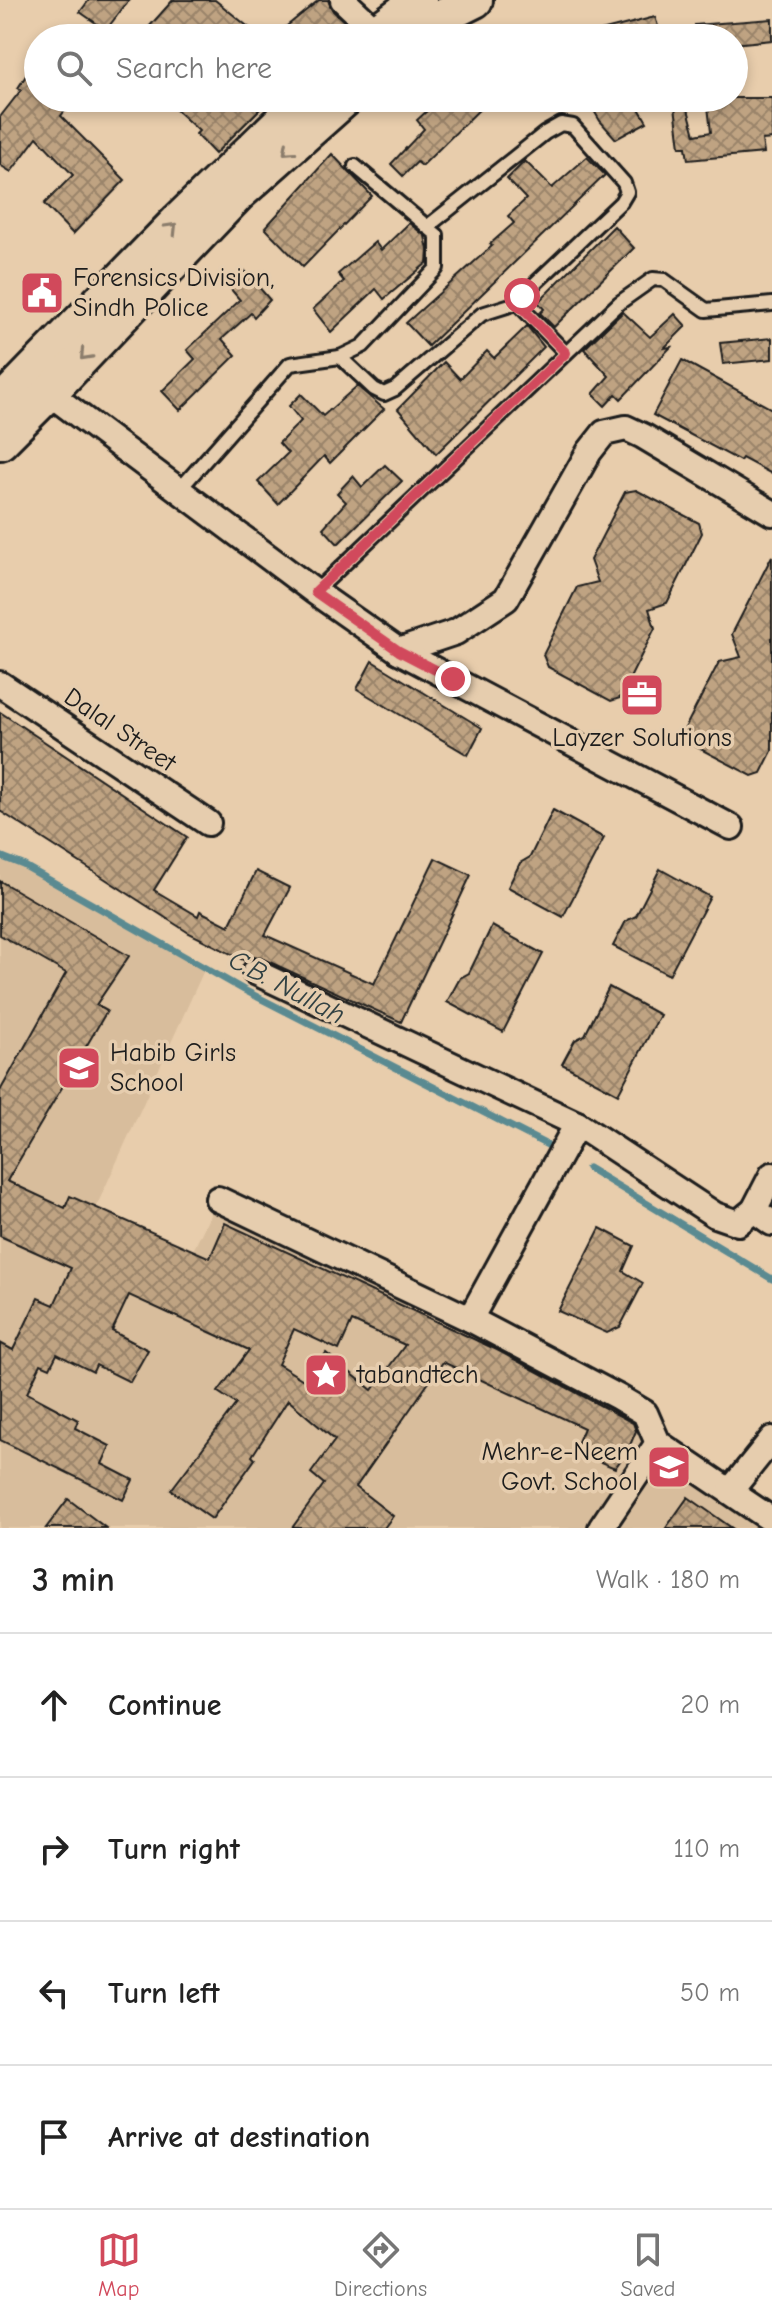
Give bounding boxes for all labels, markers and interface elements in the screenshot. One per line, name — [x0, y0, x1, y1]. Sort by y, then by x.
search box — [24, 24, 748, 112]
icon: search — [52, 46, 96, 90]
text: Search here — [116, 51, 272, 86]
one-way arrow — [282, 140, 297, 155]
one-way arrow — [163, 223, 177, 237]
place label: Forensics Division, Sindh Police — [73, 263, 274, 323]
public building icon: Forensics Division, Sindh Police — [18, 269, 66, 317]
route start — [504, 278, 540, 314]
one-way arrow — [80, 346, 95, 360]
route end — [435, 661, 471, 697]
office icon: Layzer Solutions — [618, 671, 666, 719]
street label: Dalal Street — [58, 682, 183, 779]
place label: Layzer Solutions — [552, 723, 732, 753]
water label: C.B. Nullah — [224, 943, 350, 1031]
place label: Habib Girls School — [110, 1038, 236, 1098]
school or university icon: Habib Girls School — [55, 1044, 103, 1092]
place icon: tabandtech — [302, 1351, 350, 1399]
place label: tabandtech — [355, 1360, 479, 1390]
place label: Mehr-e-Neem Govt. School — [481, 1437, 638, 1497]
school or university icon: Mehr-e-Neem Govt. School — [645, 1443, 693, 1491]
text: 3 min — [32, 1560, 115, 1600]
text: Walk · 180 m — [596, 1565, 740, 1595]
icon: ahead — [32, 1683, 76, 1727]
text: Continue — [108, 1688, 222, 1723]
text: 20 m — [680, 1690, 740, 1720]
icon: right — [32, 1827, 76, 1871]
text: Turn right — [108, 1832, 240, 1867]
text: 110 m — [673, 1834, 740, 1864]
icon: left — [32, 1971, 76, 2015]
text: Turn left — [108, 1976, 220, 2011]
text: 50 m — [680, 1978, 740, 2008]
icon: arrive — [32, 2115, 76, 2159]
text: Arrive at destination — [108, 2120, 370, 2155]
tab: Map — [97, 2228, 141, 2302]
tab: Directions — [334, 2228, 427, 2302]
tab: Saved — [620, 2228, 675, 2302]

